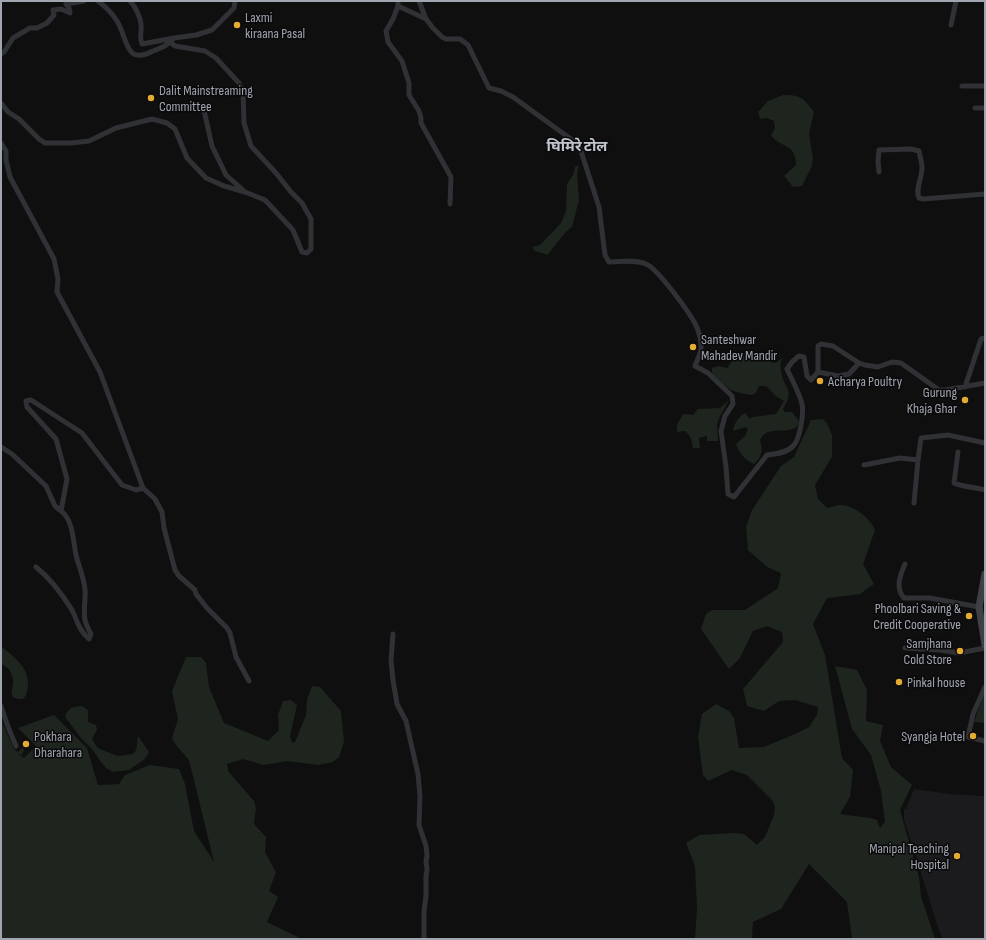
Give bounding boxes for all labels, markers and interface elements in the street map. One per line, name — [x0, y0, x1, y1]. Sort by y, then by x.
place label: Laxmi kiraana Pasal — [245, 9, 305, 42]
marker: Laxmi kiraana Pasal — [232, 20, 242, 30]
place label: Dalit Mainstreaming Committee — [159, 82, 253, 115]
marker: Dalit Mainstreaming Committee — [146, 93, 156, 103]
district label: घिमिरे टोल — [547, 137, 608, 156]
place label: Santeshwar Mahadev Mandir — [701, 331, 777, 364]
marker: Santeshwar Mahadev Mandir — [688, 342, 698, 352]
place label: Acharya Poultry — [827, 373, 903, 390]
marker: Acharya Poultry — [815, 376, 825, 386]
place label: Gurung Khaja Ghar — [907, 384, 957, 417]
marker: Gurung Khaja Ghar — [960, 395, 970, 405]
place label: Phoolbari Saving & Credit Cooperative — [873, 600, 961, 633]
marker: Phoolbari Saving & Credit Cooperative — [964, 611, 974, 621]
place label: Samjhana Cold Store — [903, 635, 952, 668]
marker: Samjhana Cold Store — [955, 646, 965, 656]
place label: Pinkal house — [907, 674, 965, 691]
marker: Pinkal house — [894, 677, 904, 687]
place label: Pokhara Dharahara — [34, 728, 82, 761]
place label: Syangja Hotel — [901, 728, 965, 745]
marker: Syangja Hotel — [968, 731, 978, 741]
marker: Pokhara Dharahara — [21, 739, 31, 749]
place label: Manipal Teaching Hospital — [869, 840, 949, 873]
marker: Manipal Teaching Hospital — [952, 851, 962, 861]

